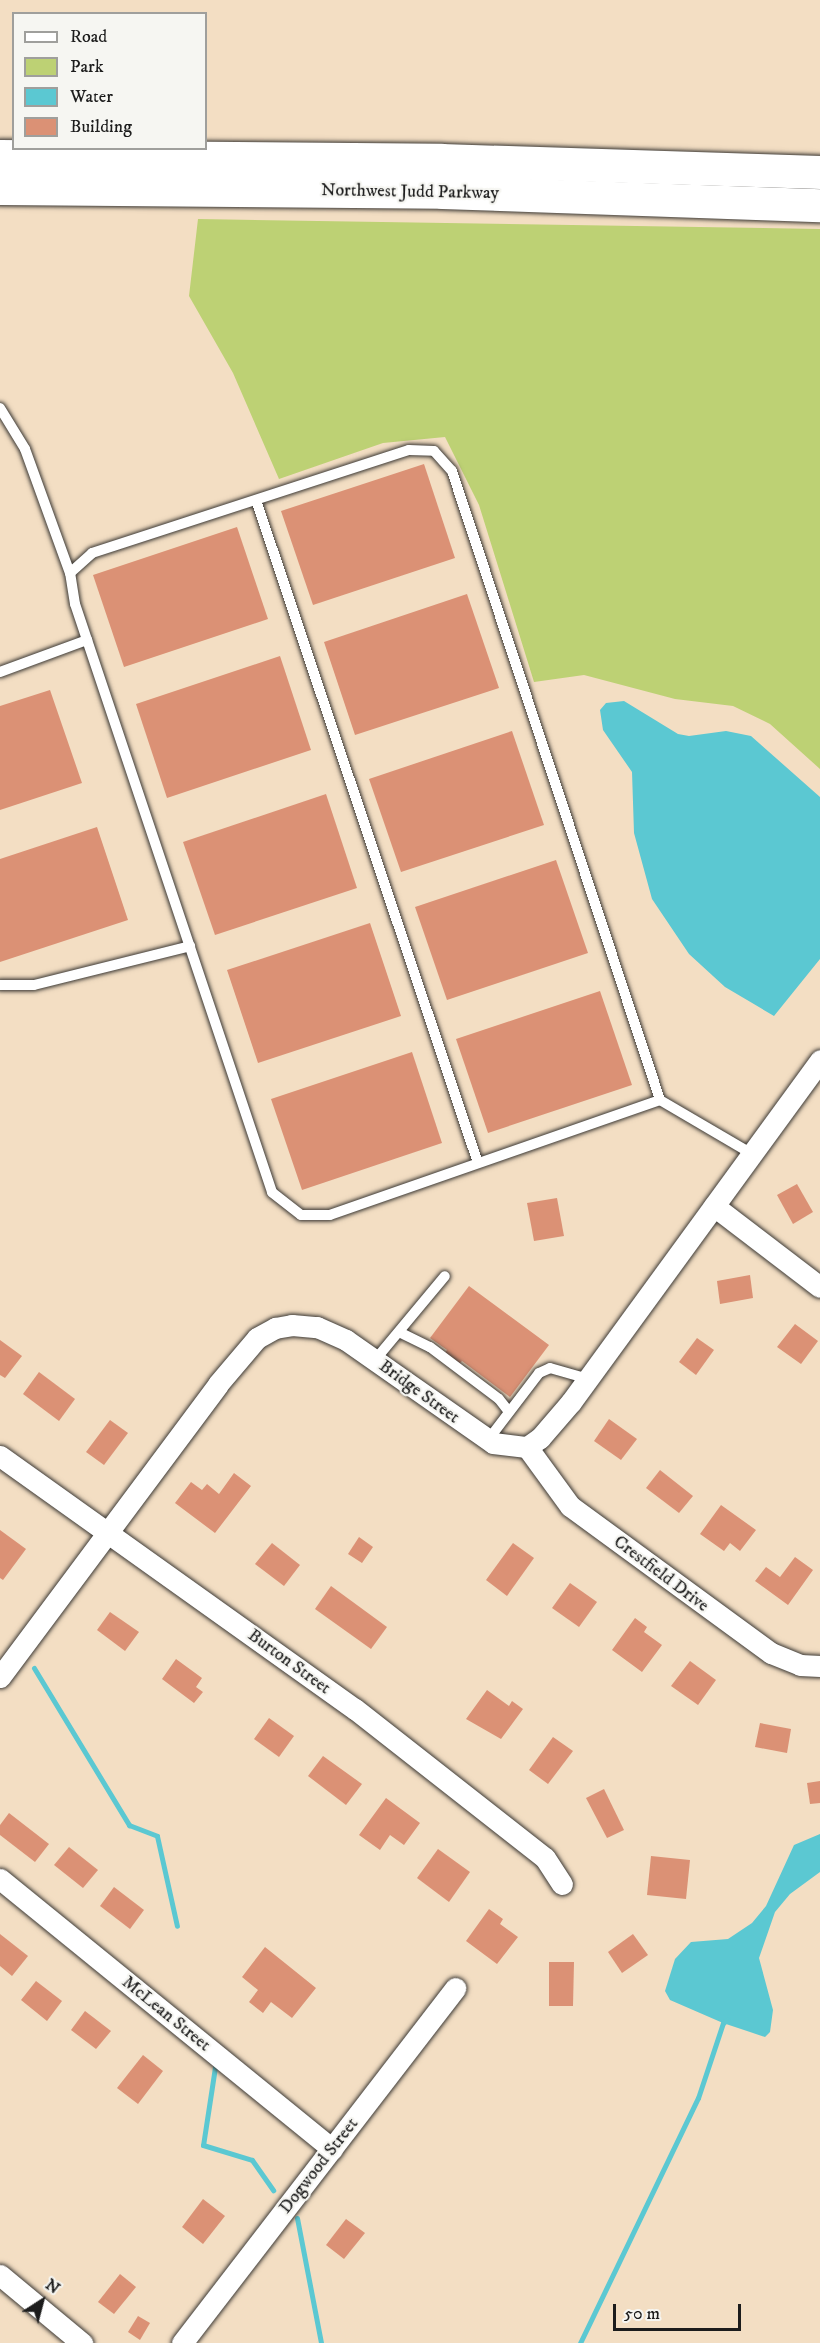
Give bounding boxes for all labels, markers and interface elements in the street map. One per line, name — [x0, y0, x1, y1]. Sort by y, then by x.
legend — [12, 12, 207, 150]
text: Road — [70, 26, 107, 48]
text: Park — [70, 56, 104, 78]
text: Water — [70, 86, 113, 108]
text: Building — [70, 116, 132, 138]
street label: Northwest Judd Parkway — [321, 180, 499, 204]
street label: Bridge Street — [375, 1356, 463, 1428]
street label: Crestfield Drive — [609, 1531, 713, 1617]
street label: Burton Street — [243, 1625, 335, 1699]
street label: McLean Street — [117, 1972, 215, 2056]
street label: Dogwood Street — [275, 2114, 363, 2218]
north arrow — [12, 2271, 72, 2331]
text: N — [41, 2274, 64, 2298]
scale bar — [616, 2292, 744, 2330]
text: 50 m — [624, 2303, 660, 2325]

